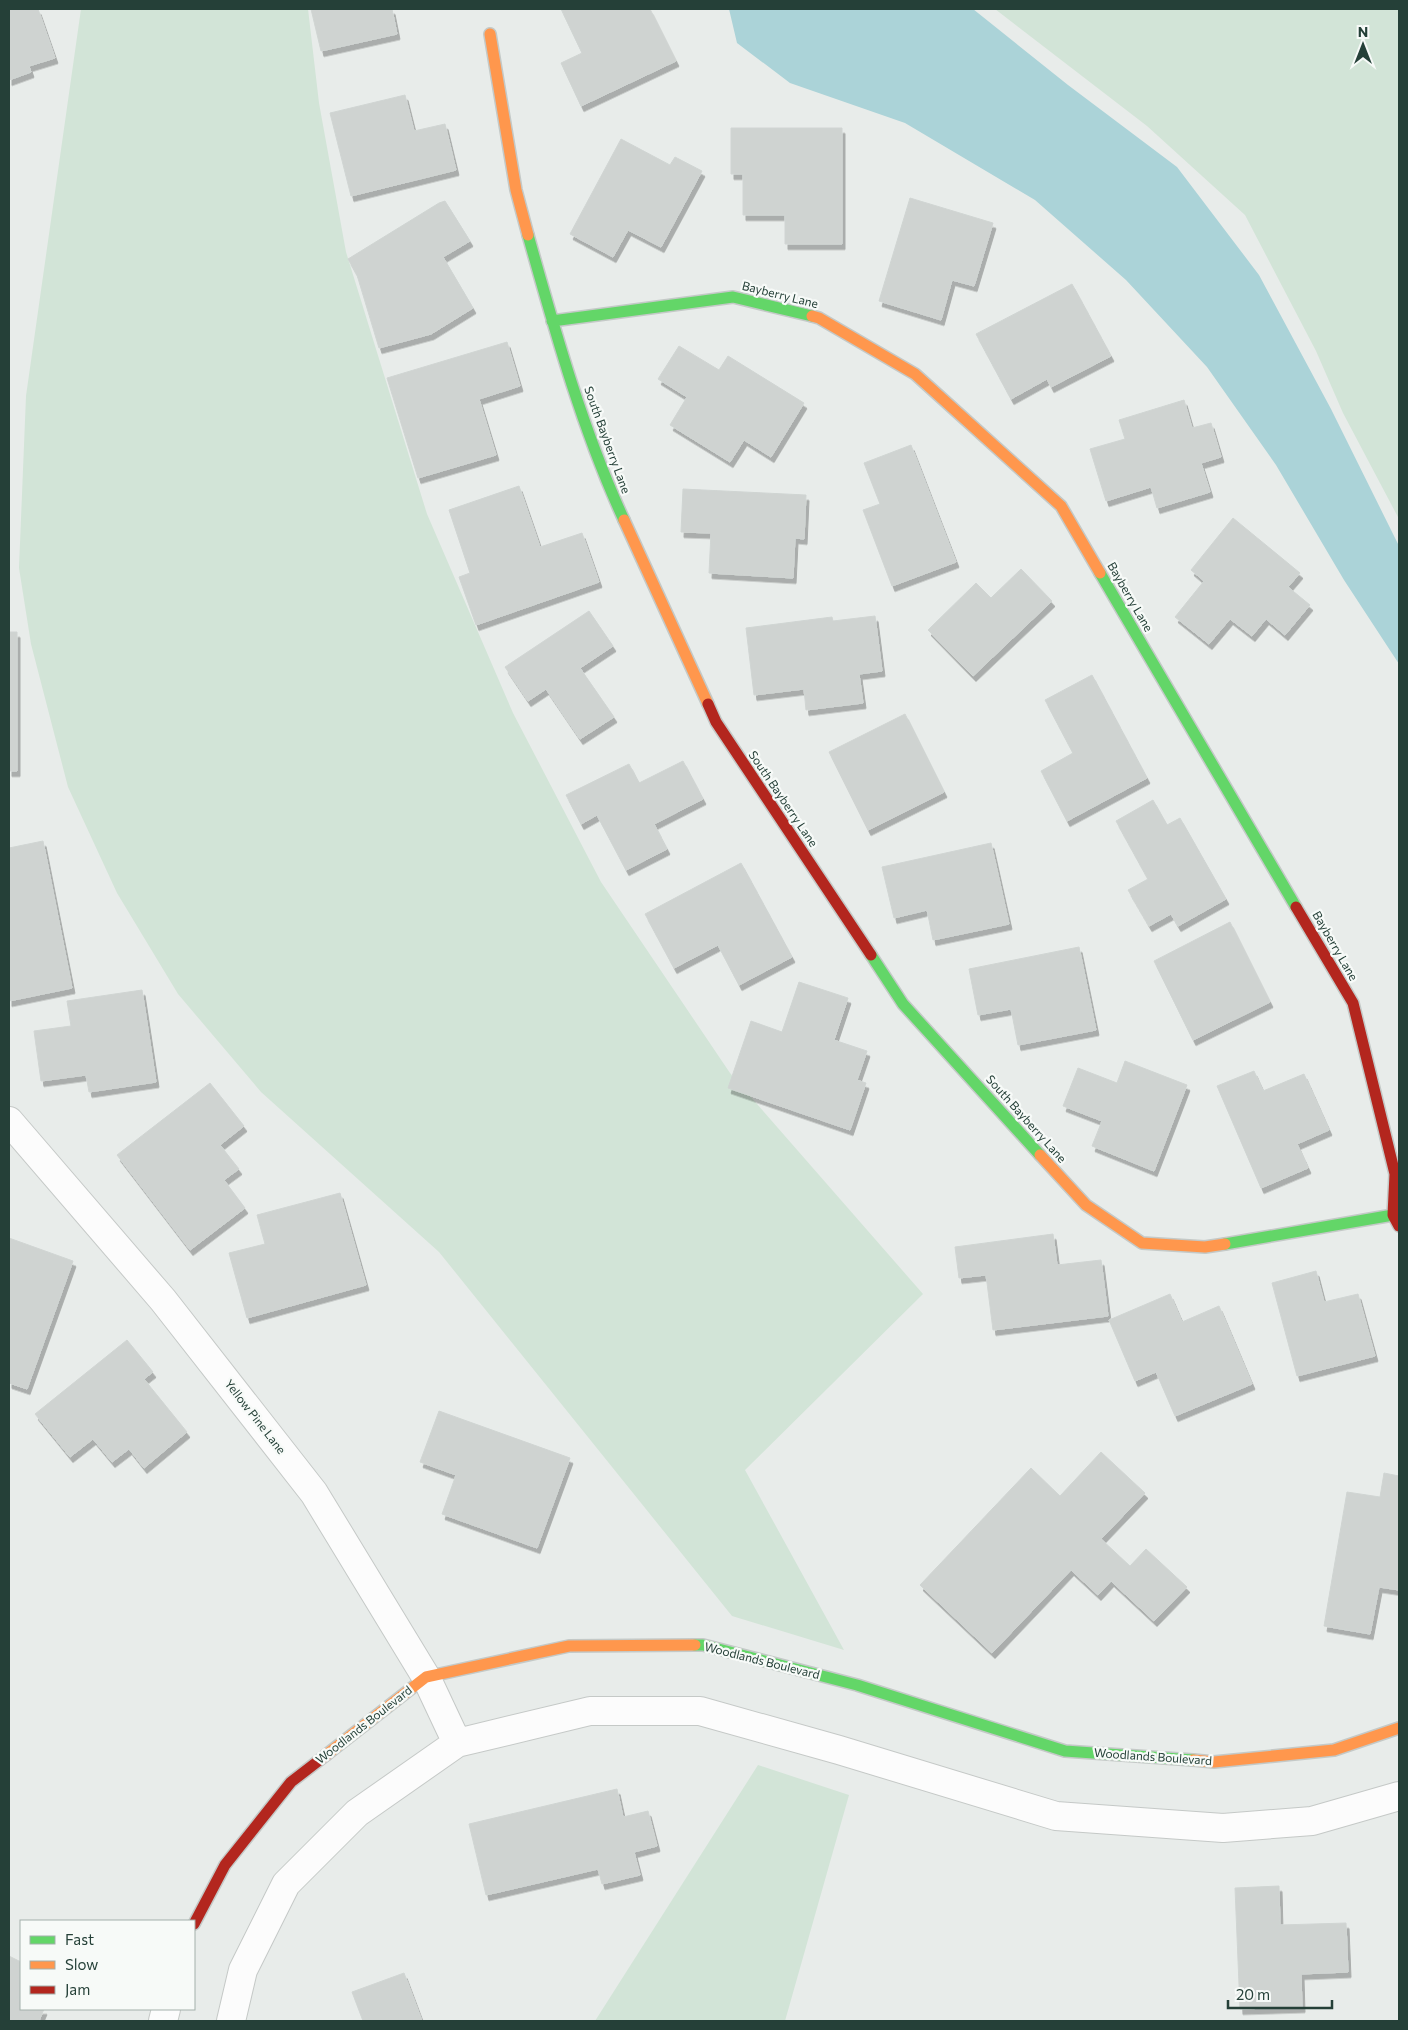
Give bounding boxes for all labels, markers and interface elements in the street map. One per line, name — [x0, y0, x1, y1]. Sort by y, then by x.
north arrow — [1338, 20, 1388, 70]
text: N — [1358, 23, 1368, 40]
street label: Bayberry Lane — [741, 278, 820, 310]
street label: South Bayberry Lane — [582, 384, 634, 495]
street label: Bayberry Lane — [1105, 559, 1156, 634]
street label: South Bayberry Lane — [746, 748, 821, 849]
street label: Bayberry Lane — [1310, 908, 1361, 983]
street label: South Bayberry Lane — [984, 1072, 1070, 1165]
street label: Yellow Pine Lane — [222, 1376, 289, 1456]
street label: Woodlands Boulevard — [703, 1639, 821, 1681]
street label: Woodlands Boulevard — [312, 1682, 414, 1766]
street label: Woodlands Boulevard — [1094, 1745, 1213, 1767]
legend — [20, 1920, 195, 2010]
text: Fast — [65, 1930, 94, 1948]
text: Slow — [65, 1955, 98, 1973]
scale bar — [1228, 1978, 1332, 2010]
text: Jam — [65, 1980, 90, 1998]
text: 20 m — [1236, 1985, 1270, 2003]

